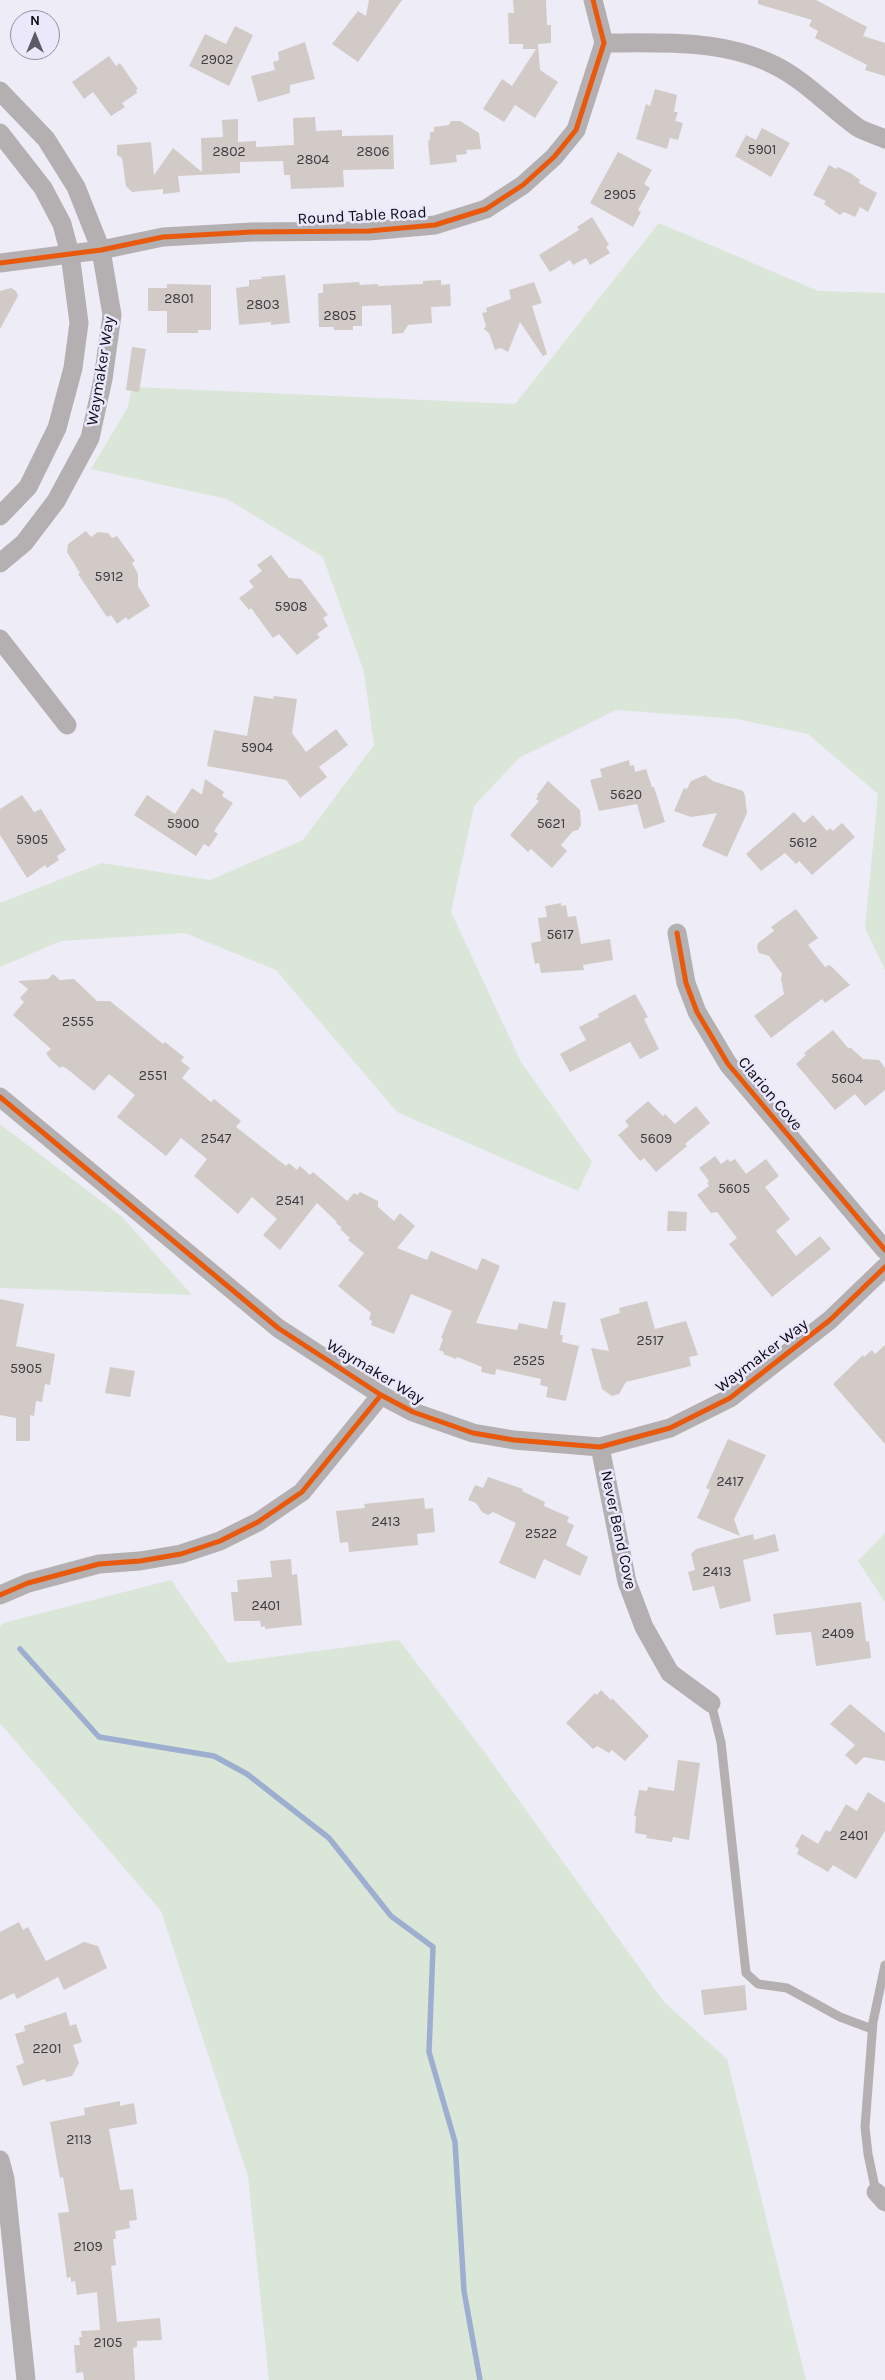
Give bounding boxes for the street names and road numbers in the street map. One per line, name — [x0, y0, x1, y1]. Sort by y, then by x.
street label: Round Table Road — [297, 203, 427, 229]
street label: Waymaker Way — [83, 315, 119, 427]
street label: Clarion Cove — [734, 1053, 806, 1135]
street label: Waymaker Way — [712, 1315, 812, 1397]
street label: Waymaker Way — [323, 1335, 427, 1409]
street label: Never Bend Cove — [596, 1469, 640, 1591]

